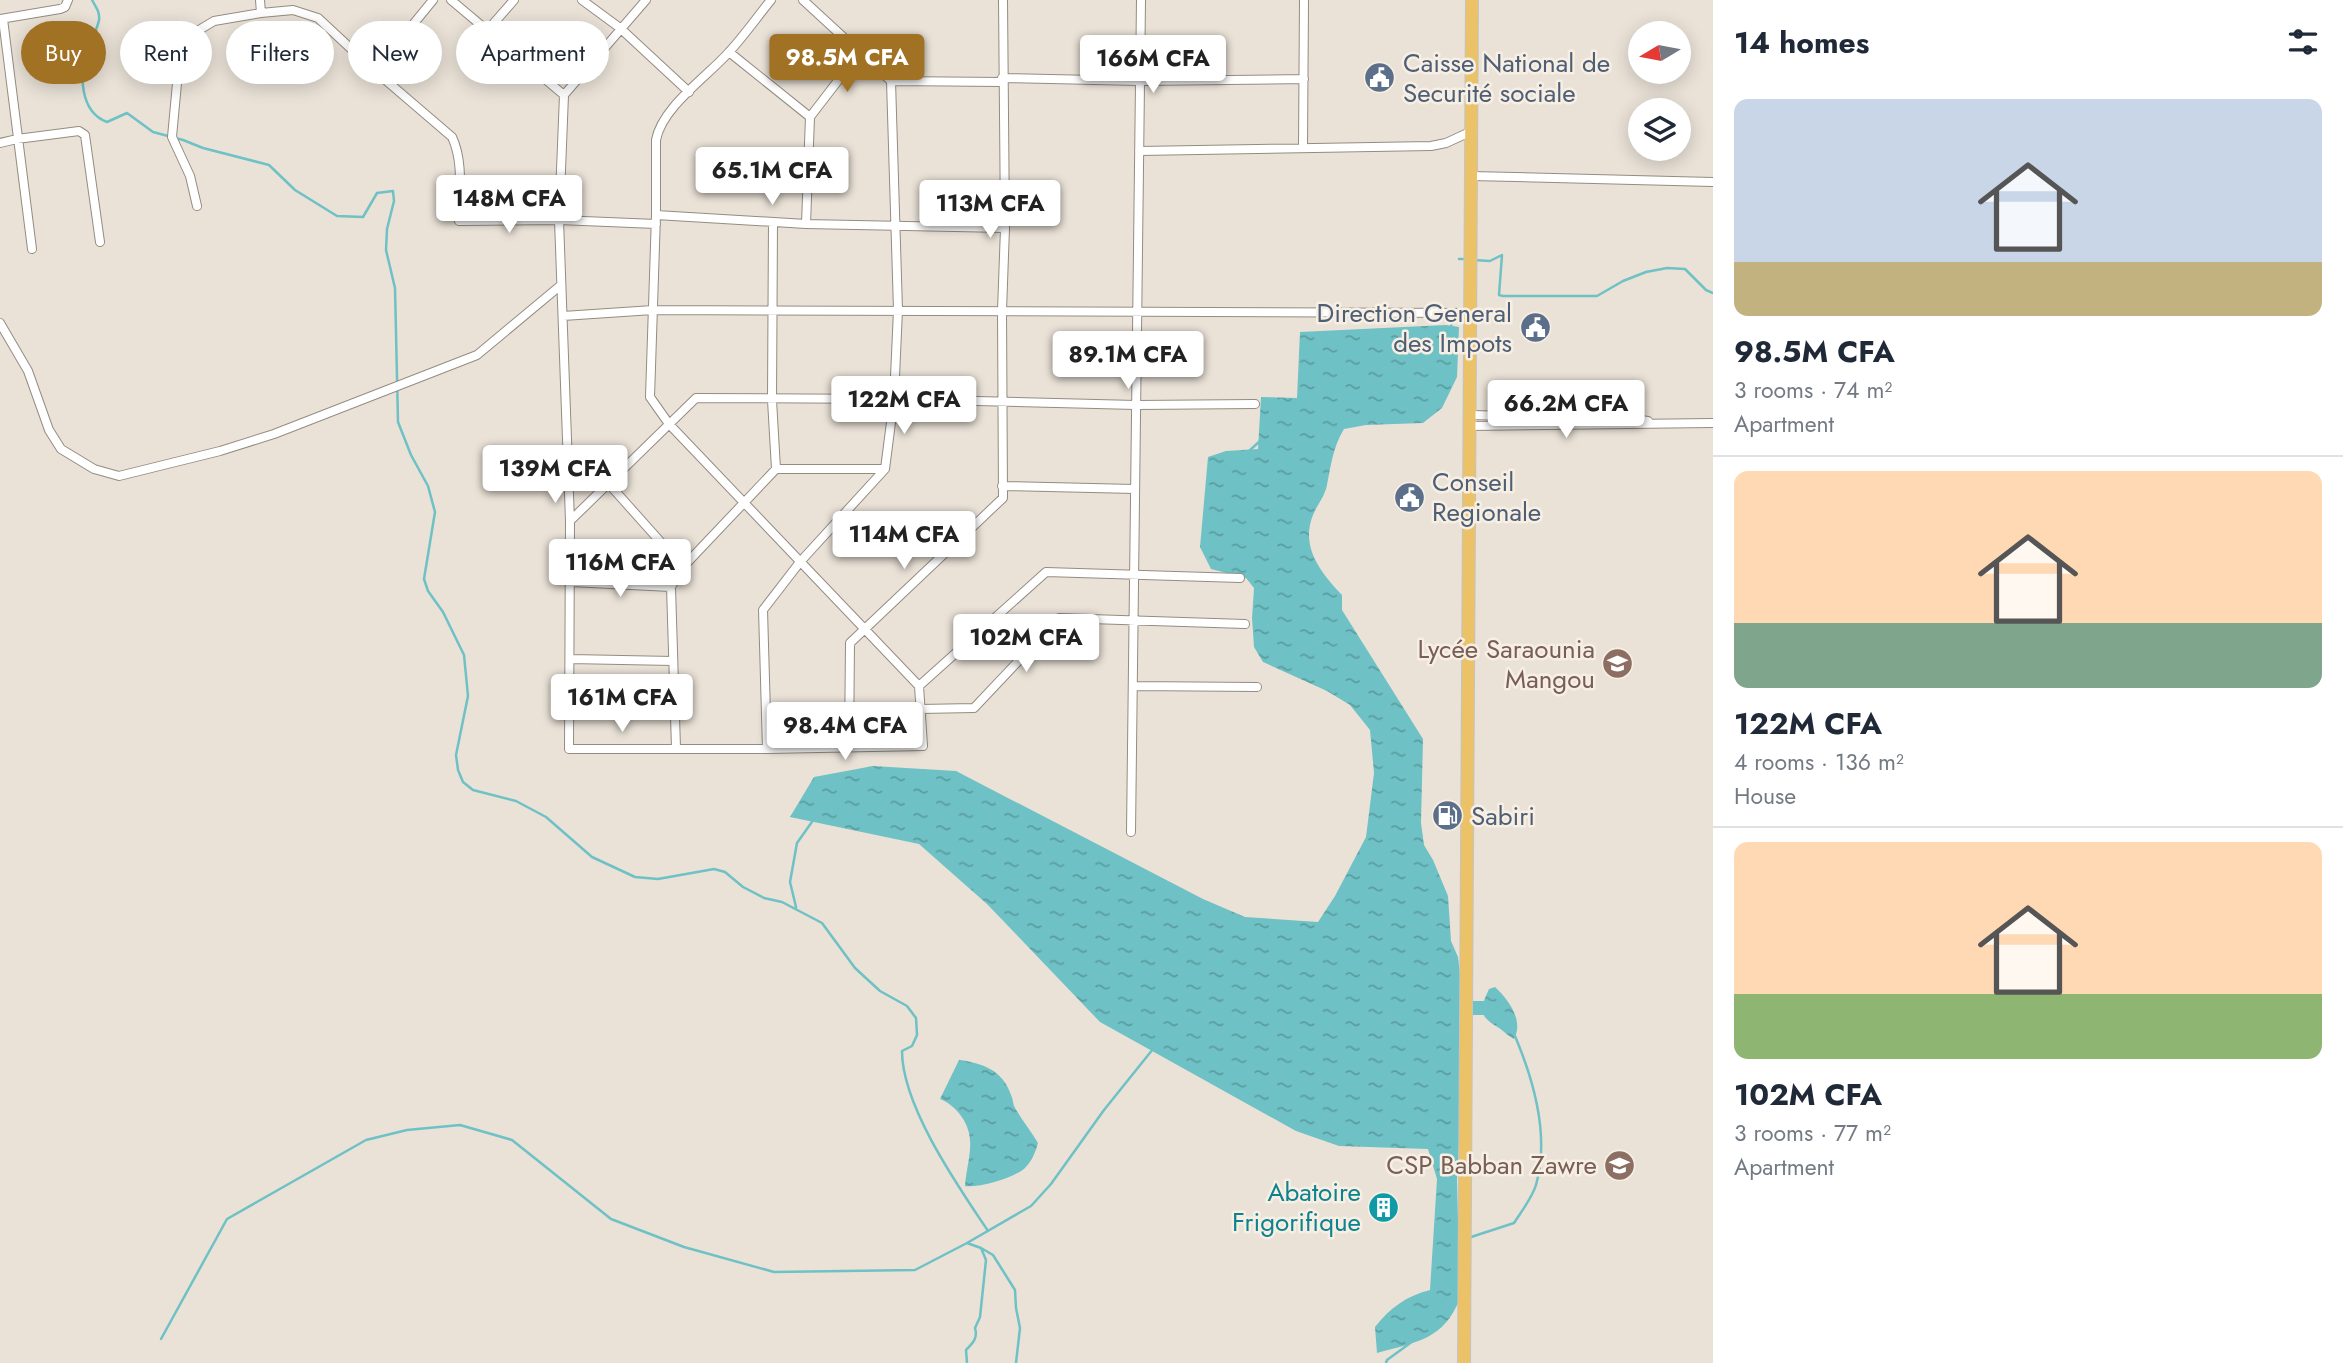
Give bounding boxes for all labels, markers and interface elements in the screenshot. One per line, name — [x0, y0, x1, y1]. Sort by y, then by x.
chip: Buy — [21, 21, 106, 84]
chip: Rent — [120, 21, 212, 84]
chip: Filters — [226, 21, 334, 84]
chip: New — [348, 21, 442, 84]
chip: Apartment — [456, 21, 609, 84]
north arrow — [1628, 21, 1690, 84]
map controls — [1628, 21, 1691, 161]
text: 14 homes — [1734, 21, 1869, 64]
icon: filters — [2284, 23, 2322, 61]
pin: 98.5M CFA — [767, 34, 927, 94]
pin: 166M CFA — [1081, 36, 1225, 95]
text: 98.5M CFA — [785, 40, 909, 74]
text: 166M CFA — [1096, 41, 1210, 75]
place label: Caisse National de Securité sociale — [1403, 44, 1610, 112]
public building icon: Caisse National de Securité sociale — [1363, 61, 1397, 95]
button: layers — [1628, 98, 1691, 161]
icon: home — [1965, 144, 2091, 270]
pin: 65.1M CFA — [692, 148, 852, 207]
text: 65.1M CFA — [712, 153, 832, 187]
pin: 148M CFA — [437, 176, 581, 235]
pin: 113M CFA — [918, 180, 1062, 240]
text: 148M CFA — [452, 181, 566, 215]
text: 113M CFA — [935, 186, 1045, 220]
place label: Direction General des Impots — [1317, 294, 1512, 362]
public building icon: Direction General des Impots — [1518, 311, 1552, 345]
text: 98.5M CFA — [1734, 330, 1895, 373]
pin: 89.1M CFA — [1048, 332, 1208, 391]
text: 89.1M CFA — [1069, 337, 1187, 371]
text: 3 rooms · 74 m² — [1734, 373, 1892, 407]
pin: 122M CFA — [832, 376, 976, 436]
pin: 66.2M CFA — [1486, 380, 1646, 440]
text: 122M CFA — [847, 382, 961, 416]
text: 66.2M CFA — [1504, 386, 1628, 420]
text: Apartment — [1734, 407, 1834, 441]
pin: 139M CFA — [483, 446, 627, 505]
text: 139M CFA — [499, 451, 611, 485]
place label: Conseil Regionale — [1432, 463, 1541, 531]
public building icon: Conseil Regionale — [1392, 480, 1426, 514]
pin: 114M CFA — [832, 512, 976, 571]
icon: home — [1965, 516, 2091, 642]
text: 114M CFA — [849, 517, 960, 551]
pin: 116M CFA — [548, 540, 692, 599]
text: 116M CFA — [565, 545, 675, 579]
pin: 102M CFA — [954, 614, 1098, 674]
text: 102M CFA — [969, 620, 1083, 654]
place label: Lycée Saraounia Mangou — [1418, 630, 1595, 698]
school or university icon: Lycée Saraounia Mangou — [1601, 647, 1635, 681]
pin: 161M CFA — [550, 674, 694, 734]
text: 161M CFA — [567, 680, 677, 714]
pin: 98.4M CFA — [765, 702, 925, 762]
text: 122M CFA — [1734, 702, 1882, 745]
text: 98.4M CFA — [783, 708, 907, 742]
text: 4 rooms · 136 m² — [1734, 745, 1904, 779]
text: House — [1734, 779, 1796, 813]
place label: Sabiri — [1471, 797, 1535, 835]
fuel station icon: Sabiri — [1431, 799, 1465, 833]
icon: home — [1965, 887, 2091, 1013]
text: 102M CFA — [1734, 1073, 1882, 1116]
text: 3 rooms · 77 m² — [1734, 1116, 1891, 1150]
place label: CSP Babban Zawre — [1386, 1146, 1597, 1184]
school or university icon: CSP Babban Zawre — [1603, 1148, 1637, 1182]
text: Apartment — [1734, 1150, 1834, 1184]
place label: Abatoire Frigorifique — [1232, 1173, 1361, 1241]
building icon: Abatoire Frigorifique — [1367, 1190, 1401, 1224]

